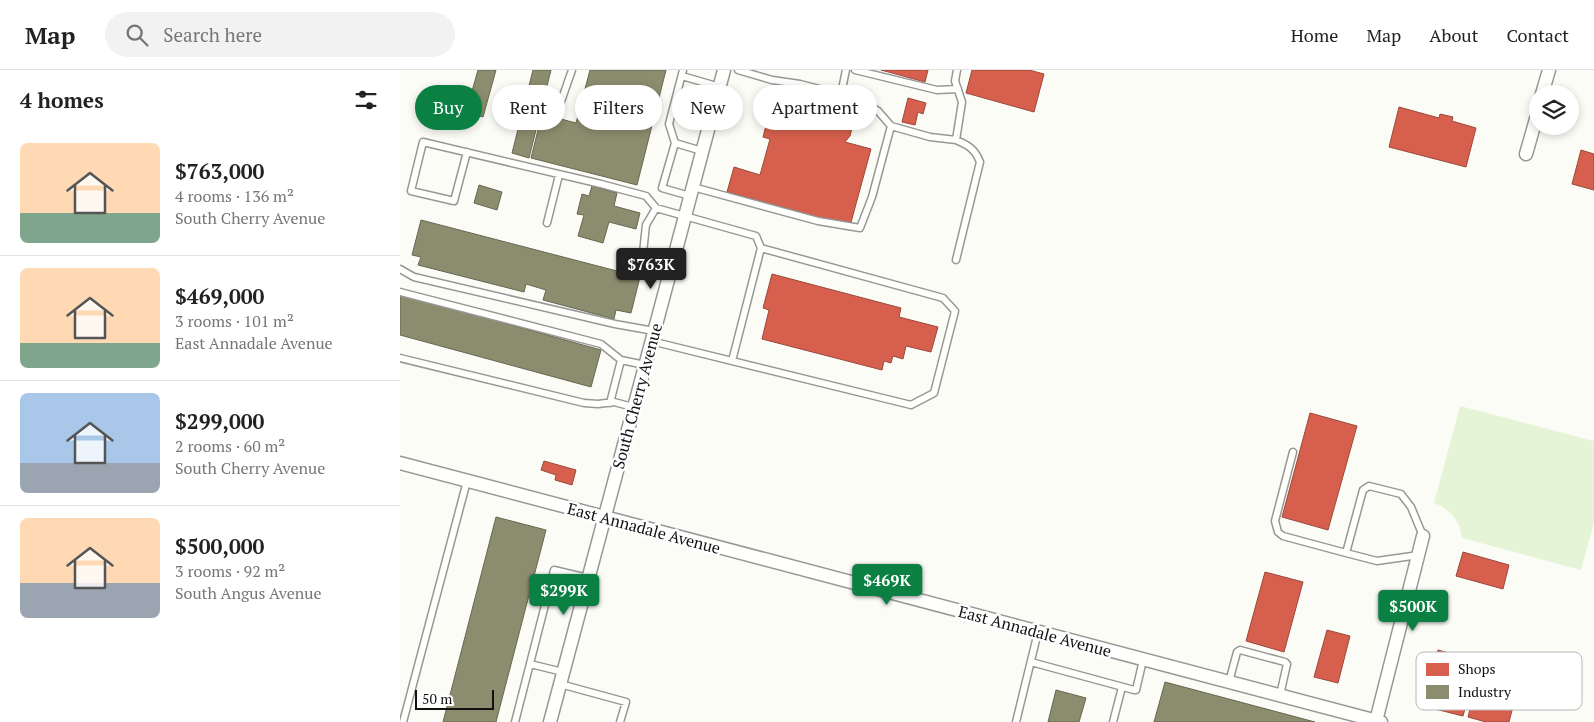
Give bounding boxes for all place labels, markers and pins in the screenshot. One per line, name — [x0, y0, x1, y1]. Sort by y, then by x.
pin: $763K — [616, 248, 686, 290]
pin: $469K — [852, 564, 922, 606]
pin: $299K — [529, 574, 599, 616]
pin: $500K — [1378, 590, 1448, 632]

